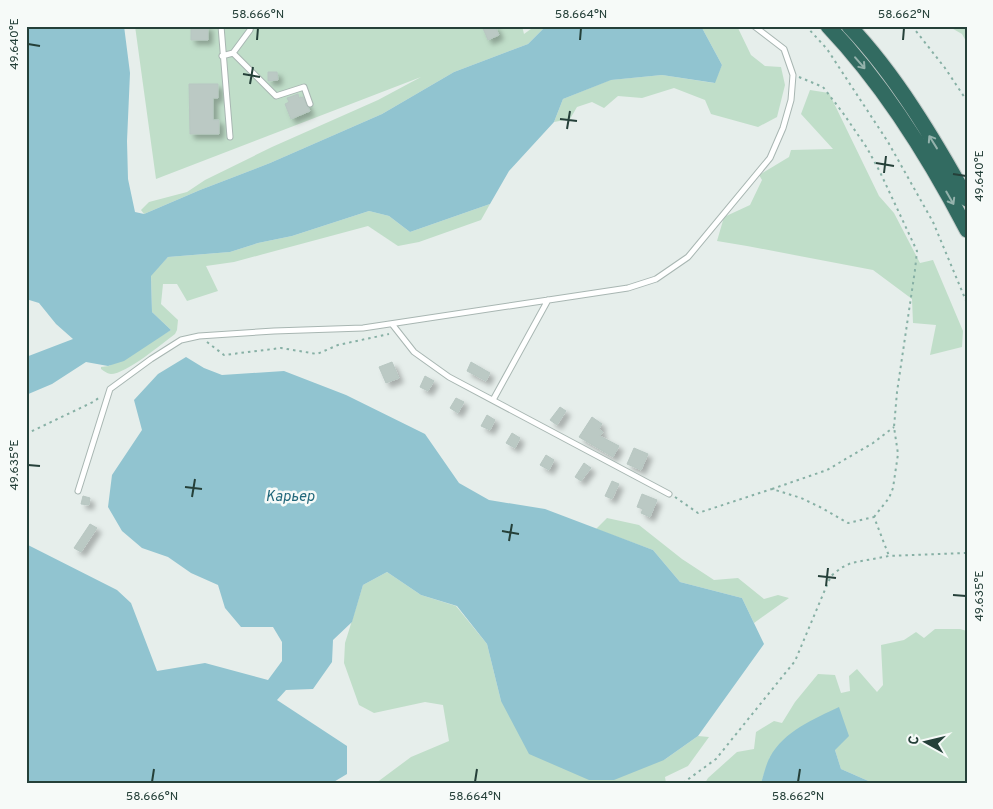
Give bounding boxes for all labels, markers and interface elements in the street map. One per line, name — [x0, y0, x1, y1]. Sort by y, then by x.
text: 58.666°N — [232, 7, 284, 23]
text: 58.664°N — [555, 7, 607, 23]
text: 58.662°N — [878, 7, 930, 23]
text: 49.640°E — [7, 18, 23, 70]
one-way arrow — [855, 56, 866, 69]
one-way arrow — [928, 136, 938, 150]
text: 49.640°E — [972, 150, 988, 202]
one-way arrow — [945, 190, 955, 205]
text: 49.635°E — [7, 439, 23, 491]
water label: Карьер — [266, 488, 315, 507]
text: 49.635°E — [972, 570, 988, 622]
north arrow — [900, 716, 950, 766]
text: С — [906, 735, 924, 746]
text: 58.666°N — [126, 789, 178, 805]
text: 58.664°N — [449, 789, 501, 805]
text: 58.662°N — [772, 789, 824, 805]

